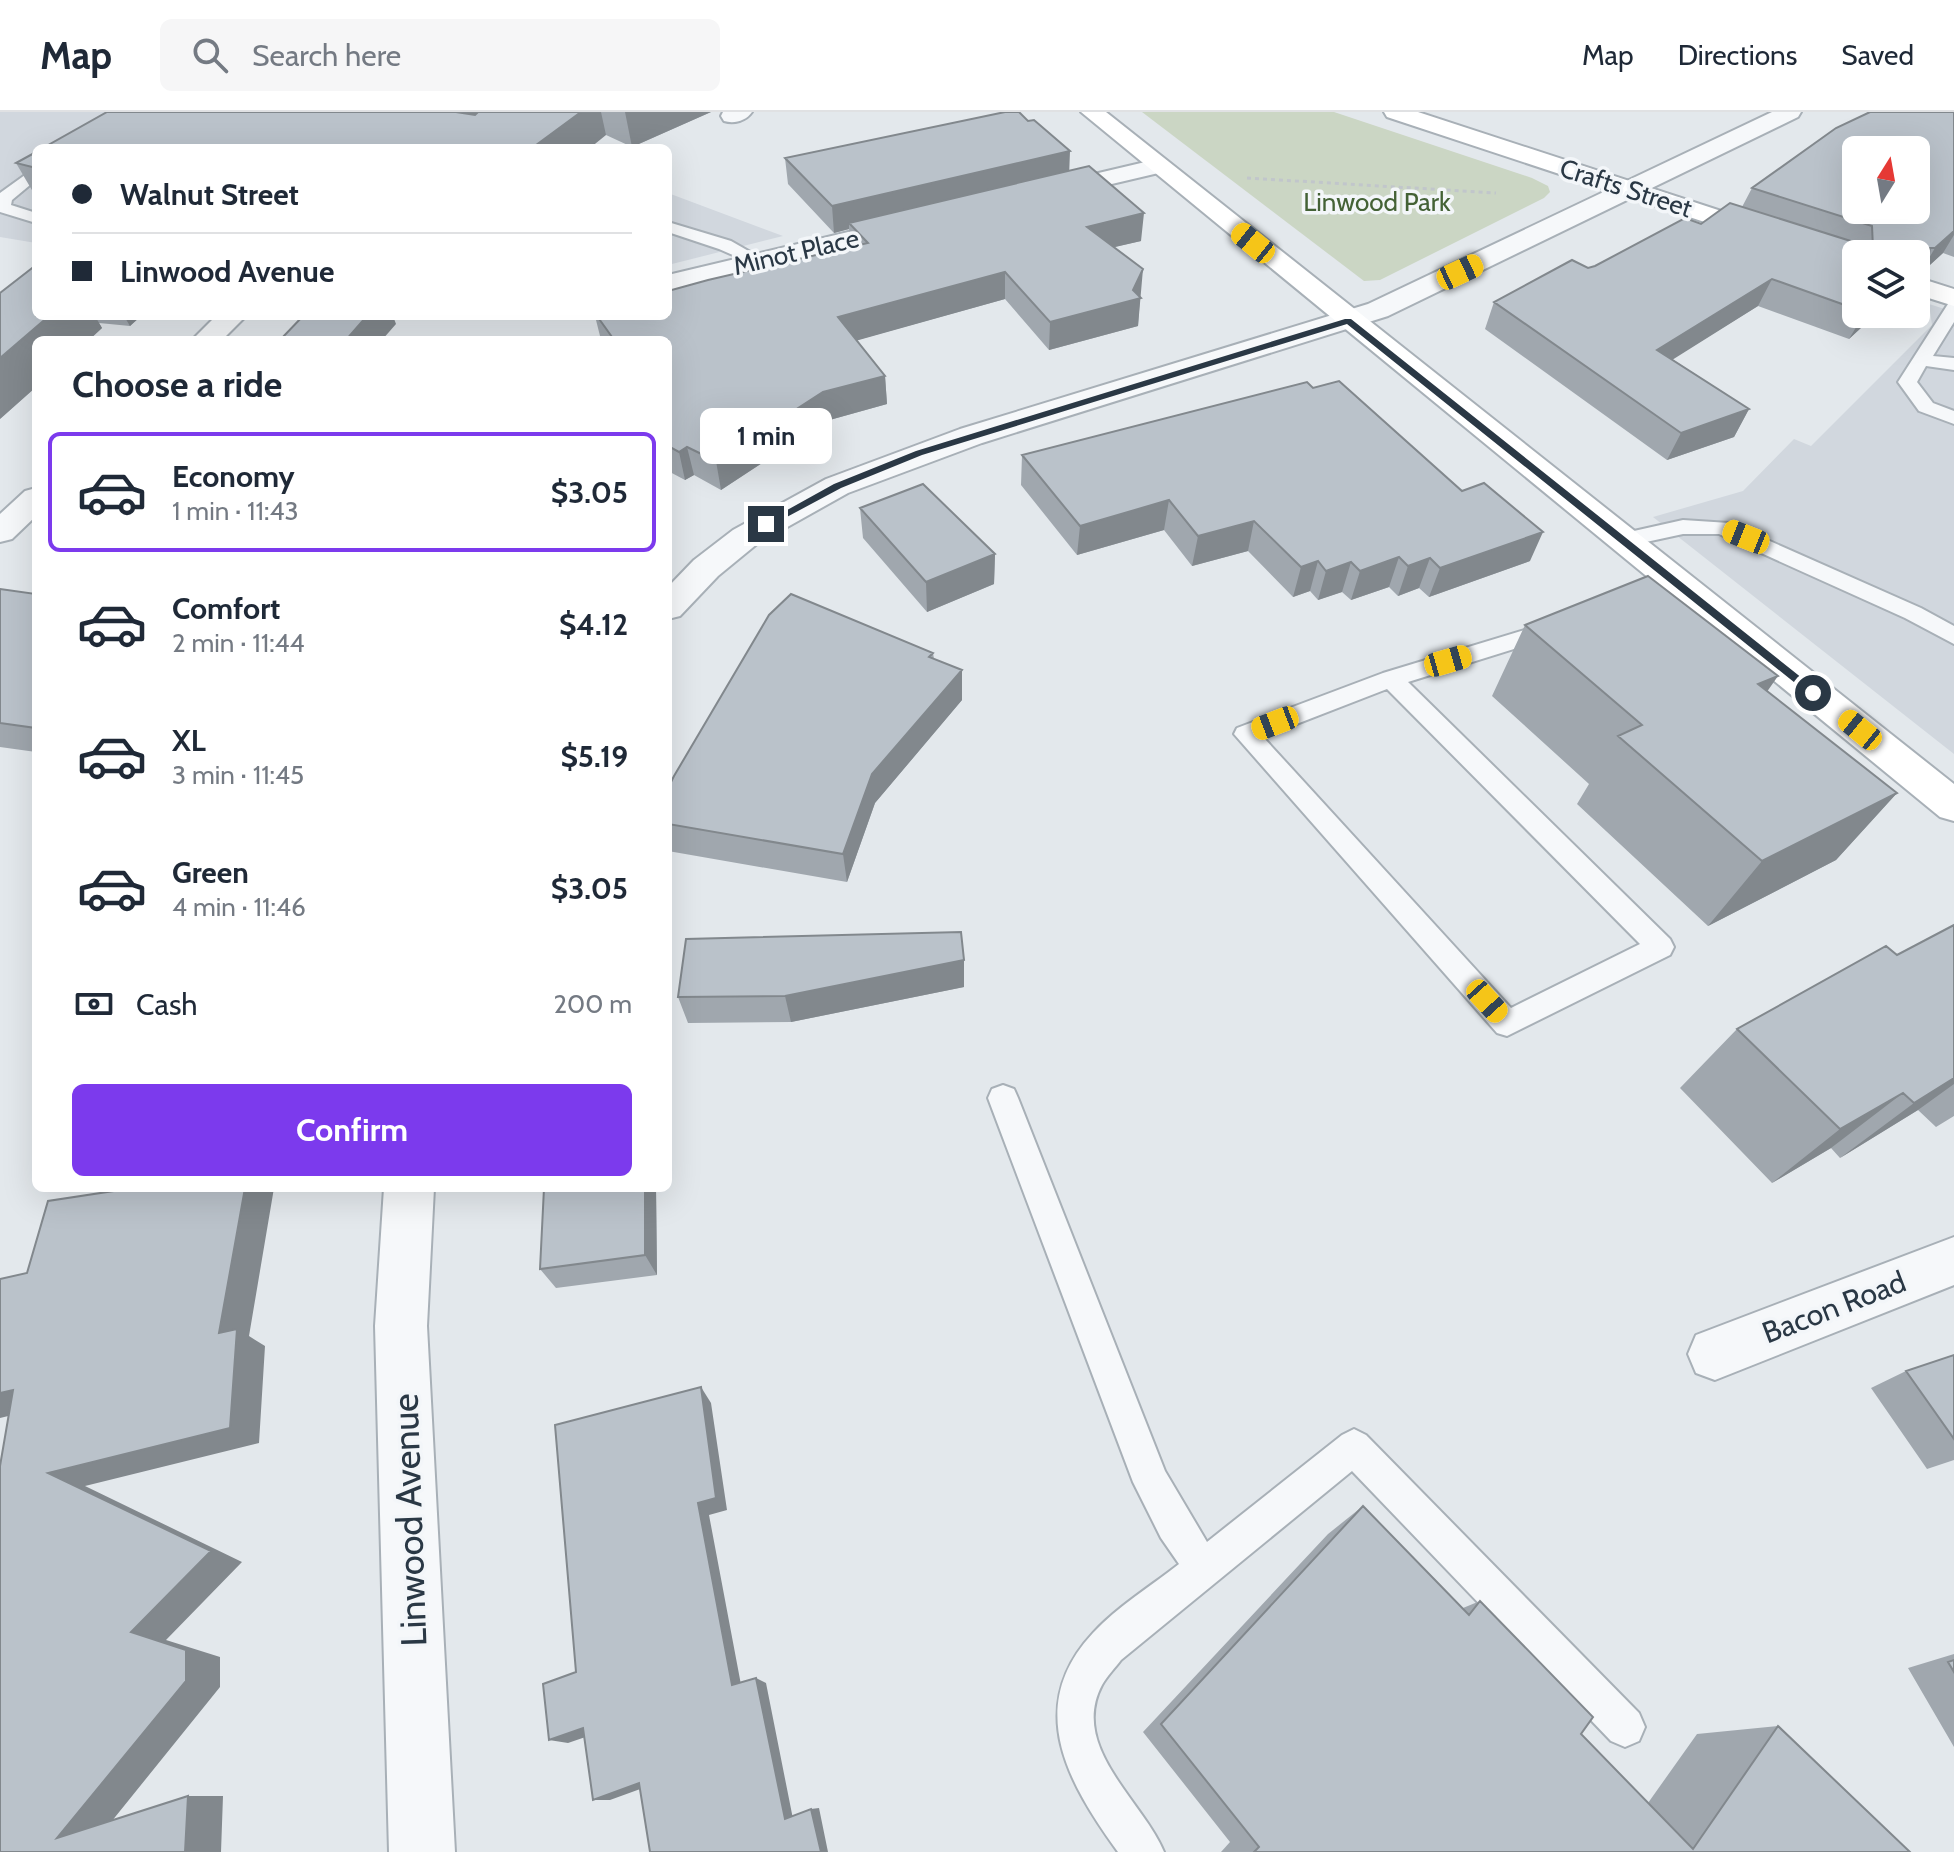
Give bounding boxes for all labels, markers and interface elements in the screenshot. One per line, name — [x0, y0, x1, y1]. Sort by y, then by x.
search box — [160, 19, 720, 91]
text: Map — [40, 32, 112, 79]
icon: search — [188, 33, 232, 77]
text: Search here — [252, 37, 401, 74]
text: Map — [1582, 38, 1634, 72]
text: Directions — [1678, 38, 1797, 72]
text: Saved — [1841, 38, 1914, 72]
north arrow — [1842, 136, 1930, 224]
map controls — [1842, 136, 1930, 328]
street label: Crafts Street — [1556, 152, 1696, 224]
text: Walnut Street — [120, 176, 299, 213]
park label: Linwood Park — [1303, 186, 1451, 218]
car — [1227, 219, 1279, 267]
street label: Minot Place — [730, 222, 862, 282]
button: layers — [1842, 240, 1930, 328]
car — [1433, 251, 1487, 293]
text: Linwood Avenue — [120, 253, 334, 290]
text: Choose a ride — [72, 362, 282, 406]
callout: 1 min — [700, 408, 832, 464]
text: 1 min — [737, 420, 795, 452]
icon: car — [76, 456, 148, 528]
text: Economy — [172, 458, 295, 495]
text: $3.05 — [551, 474, 628, 511]
text: 1 min · 11:43 — [172, 495, 299, 527]
route end — [748, 506, 784, 542]
car — [1719, 517, 1773, 557]
icon: car — [76, 588, 148, 660]
text: Comfort — [172, 590, 280, 627]
text: $4.12 — [559, 606, 628, 643]
text: 2 min · 11:44 — [172, 627, 305, 659]
car — [1422, 643, 1474, 679]
route start — [1795, 675, 1831, 711]
car — [1248, 703, 1302, 743]
car — [1834, 706, 1886, 754]
icon: car — [76, 720, 148, 792]
text: XL — [172, 722, 206, 759]
text: $5.19 — [560, 738, 628, 775]
text: 3 min · 11:45 — [172, 759, 304, 791]
icon: car — [76, 852, 148, 924]
text: Green — [172, 854, 249, 891]
text: $3.05 — [551, 870, 628, 907]
text: 4 min · 11:46 — [172, 891, 306, 923]
car — [1462, 975, 1512, 1027]
icon: cash — [72, 982, 116, 1026]
text: Cash — [136, 986, 198, 1023]
text: 200 m — [553, 988, 632, 1020]
button: Confirm — [72, 1084, 632, 1176]
street label: Bacon Road — [1757, 1263, 1911, 1351]
street label: Linwood Avenue — [383, 1393, 435, 1647]

